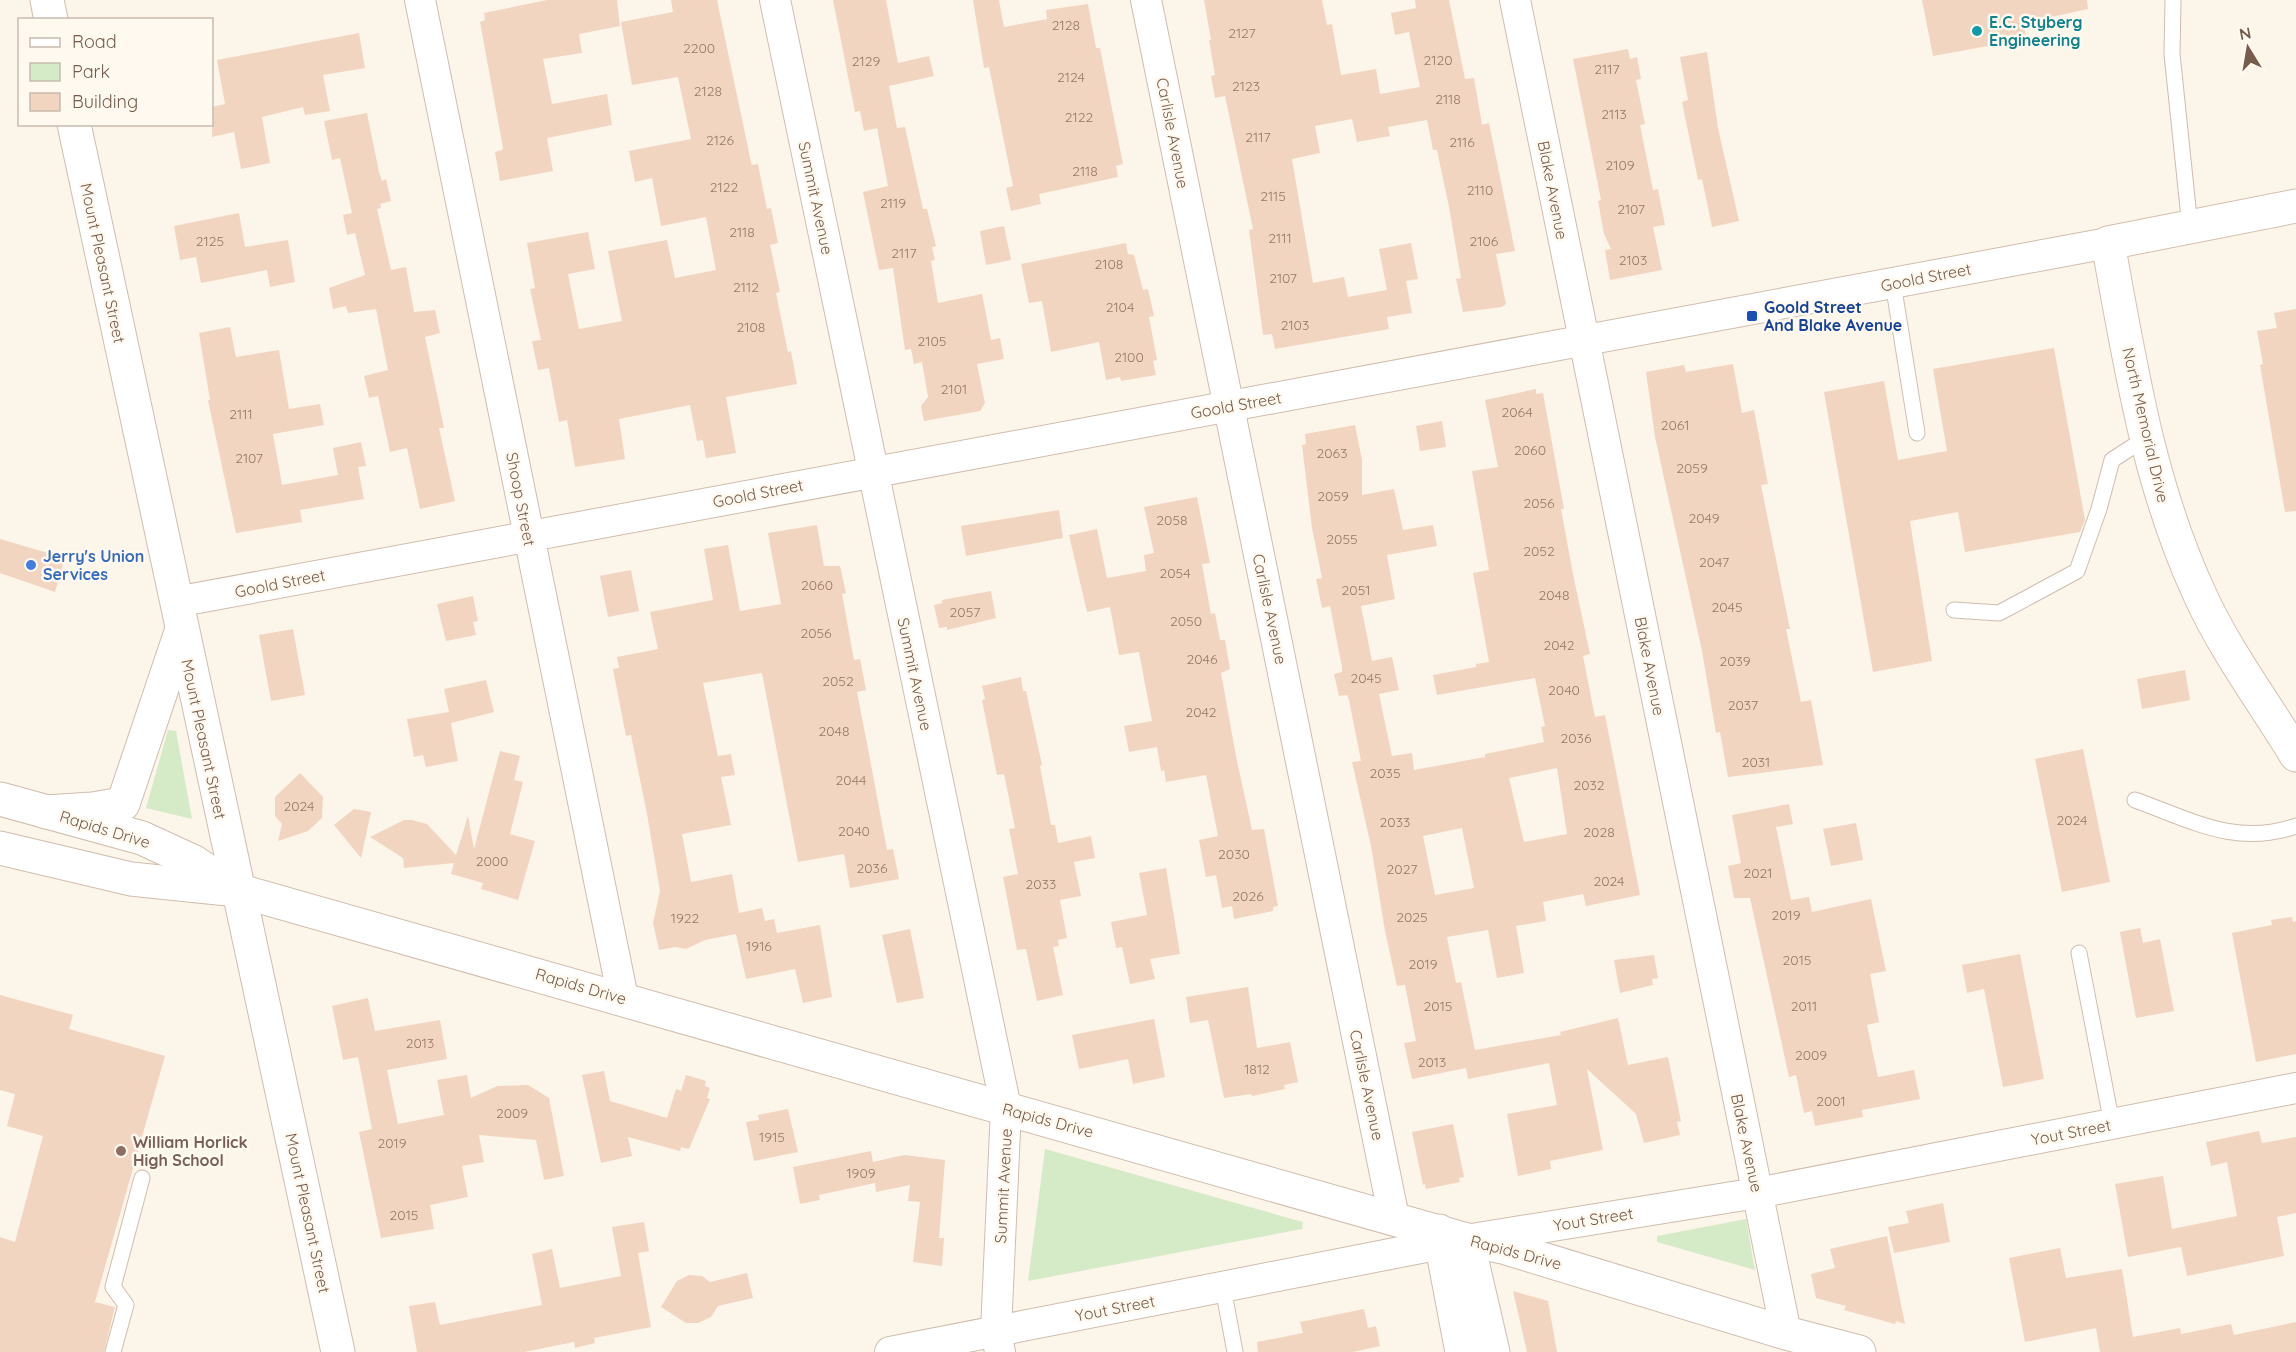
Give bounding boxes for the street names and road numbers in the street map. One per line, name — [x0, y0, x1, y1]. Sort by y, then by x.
street label: Carlisle Avenue — [1152, 76, 1194, 190]
street label: Blake Avenue — [1534, 139, 1572, 241]
street label: Summit Avenue — [794, 140, 838, 256]
street label: Mount Pleasant Street — [76, 181, 130, 345]
street label: Goold Street — [1879, 258, 1973, 296]
street label: North Memorial Drive — [2118, 345, 2174, 505]
street label: Goold Street — [1189, 387, 1283, 423]
street label: Shoop Street — [502, 450, 540, 548]
street label: Goold Street — [711, 474, 805, 512]
street label: Carlisle Avenue — [1249, 552, 1291, 666]
street label: Goold Street — [233, 564, 327, 602]
street label: Blake Avenue — [1631, 615, 1669, 717]
street label: Summit Avenue — [893, 616, 937, 732]
street label: Mount Pleasant Street — [177, 657, 231, 821]
street label: Rapids Drive — [57, 806, 153, 852]
street label: Rapids Drive — [533, 963, 629, 1009]
street label: Carlisle Avenue — [1346, 1028, 1388, 1142]
street label: Blake Avenue — [1727, 1092, 1767, 1194]
street label: Rapids Drive — [1000, 1098, 1096, 1142]
street label: Yout Street — [2030, 1114, 2112, 1150]
street label: Summit Avenue — [990, 1128, 1016, 1244]
street label: Mount Pleasant Street — [281, 1131, 335, 1295]
street label: Yout Street — [1552, 1203, 1634, 1235]
street label: Rapids Drive — [1468, 1230, 1564, 1274]
street label: Yout Street — [1074, 1290, 1156, 1326]

